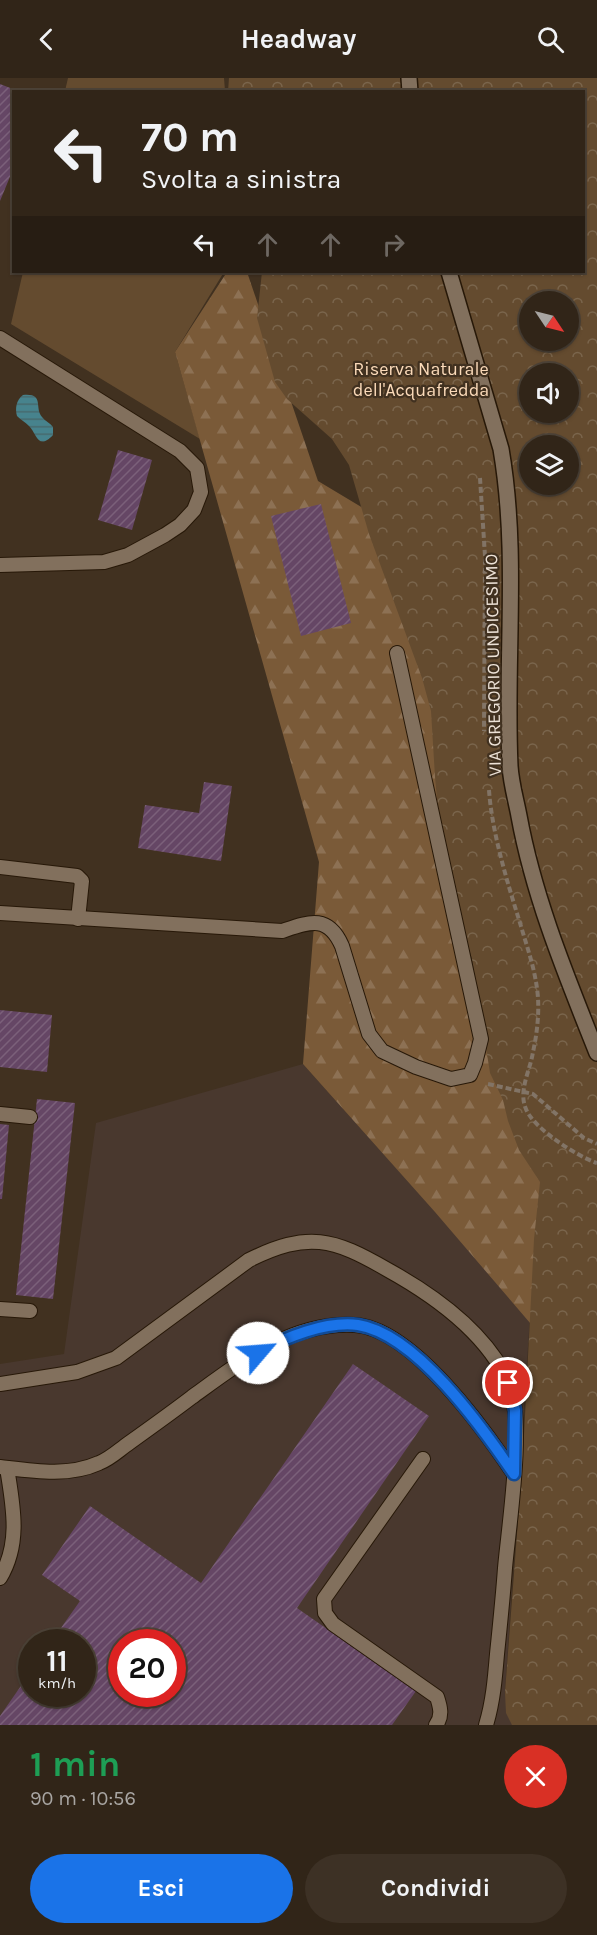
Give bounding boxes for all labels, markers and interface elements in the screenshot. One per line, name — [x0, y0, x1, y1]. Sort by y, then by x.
icon: back — [30, 23, 63, 56]
text: Headway — [241, 23, 356, 55]
icon: search — [534, 23, 567, 56]
text: 70 m — [141, 112, 239, 162]
icon: left — [42, 114, 120, 192]
text: Svolta a sinistra — [141, 163, 341, 195]
icon: left — [188, 228, 221, 261]
icon: ahead — [251, 228, 284, 261]
icon: ahead — [314, 228, 347, 261]
icon: right — [377, 228, 410, 261]
north arrow — [519, 291, 579, 351]
map controls — [519, 291, 579, 495]
park label: Riserva Naturale dell'Acquafredda — [353, 358, 489, 401]
button: sound — [519, 363, 579, 423]
button: layers — [519, 435, 579, 495]
street label: VIA GREGORIO UNDICESIMO — [480, 554, 506, 776]
position arrow — [226, 1321, 290, 1385]
pin — [482, 1357, 533, 1408]
icon: arrive — [491, 1366, 524, 1399]
speed limit sign: 20 — [108, 1629, 186, 1707]
text: 11 — [46, 1643, 68, 1679]
text: km/h — [38, 1674, 76, 1692]
text: 1 min — [30, 1743, 120, 1785]
button: close — [504, 1745, 567, 1808]
text: 90 m · 10:56 — [30, 1787, 136, 1810]
button: Esci — [30, 1854, 293, 1923]
button: Condividi — [305, 1854, 567, 1923]

